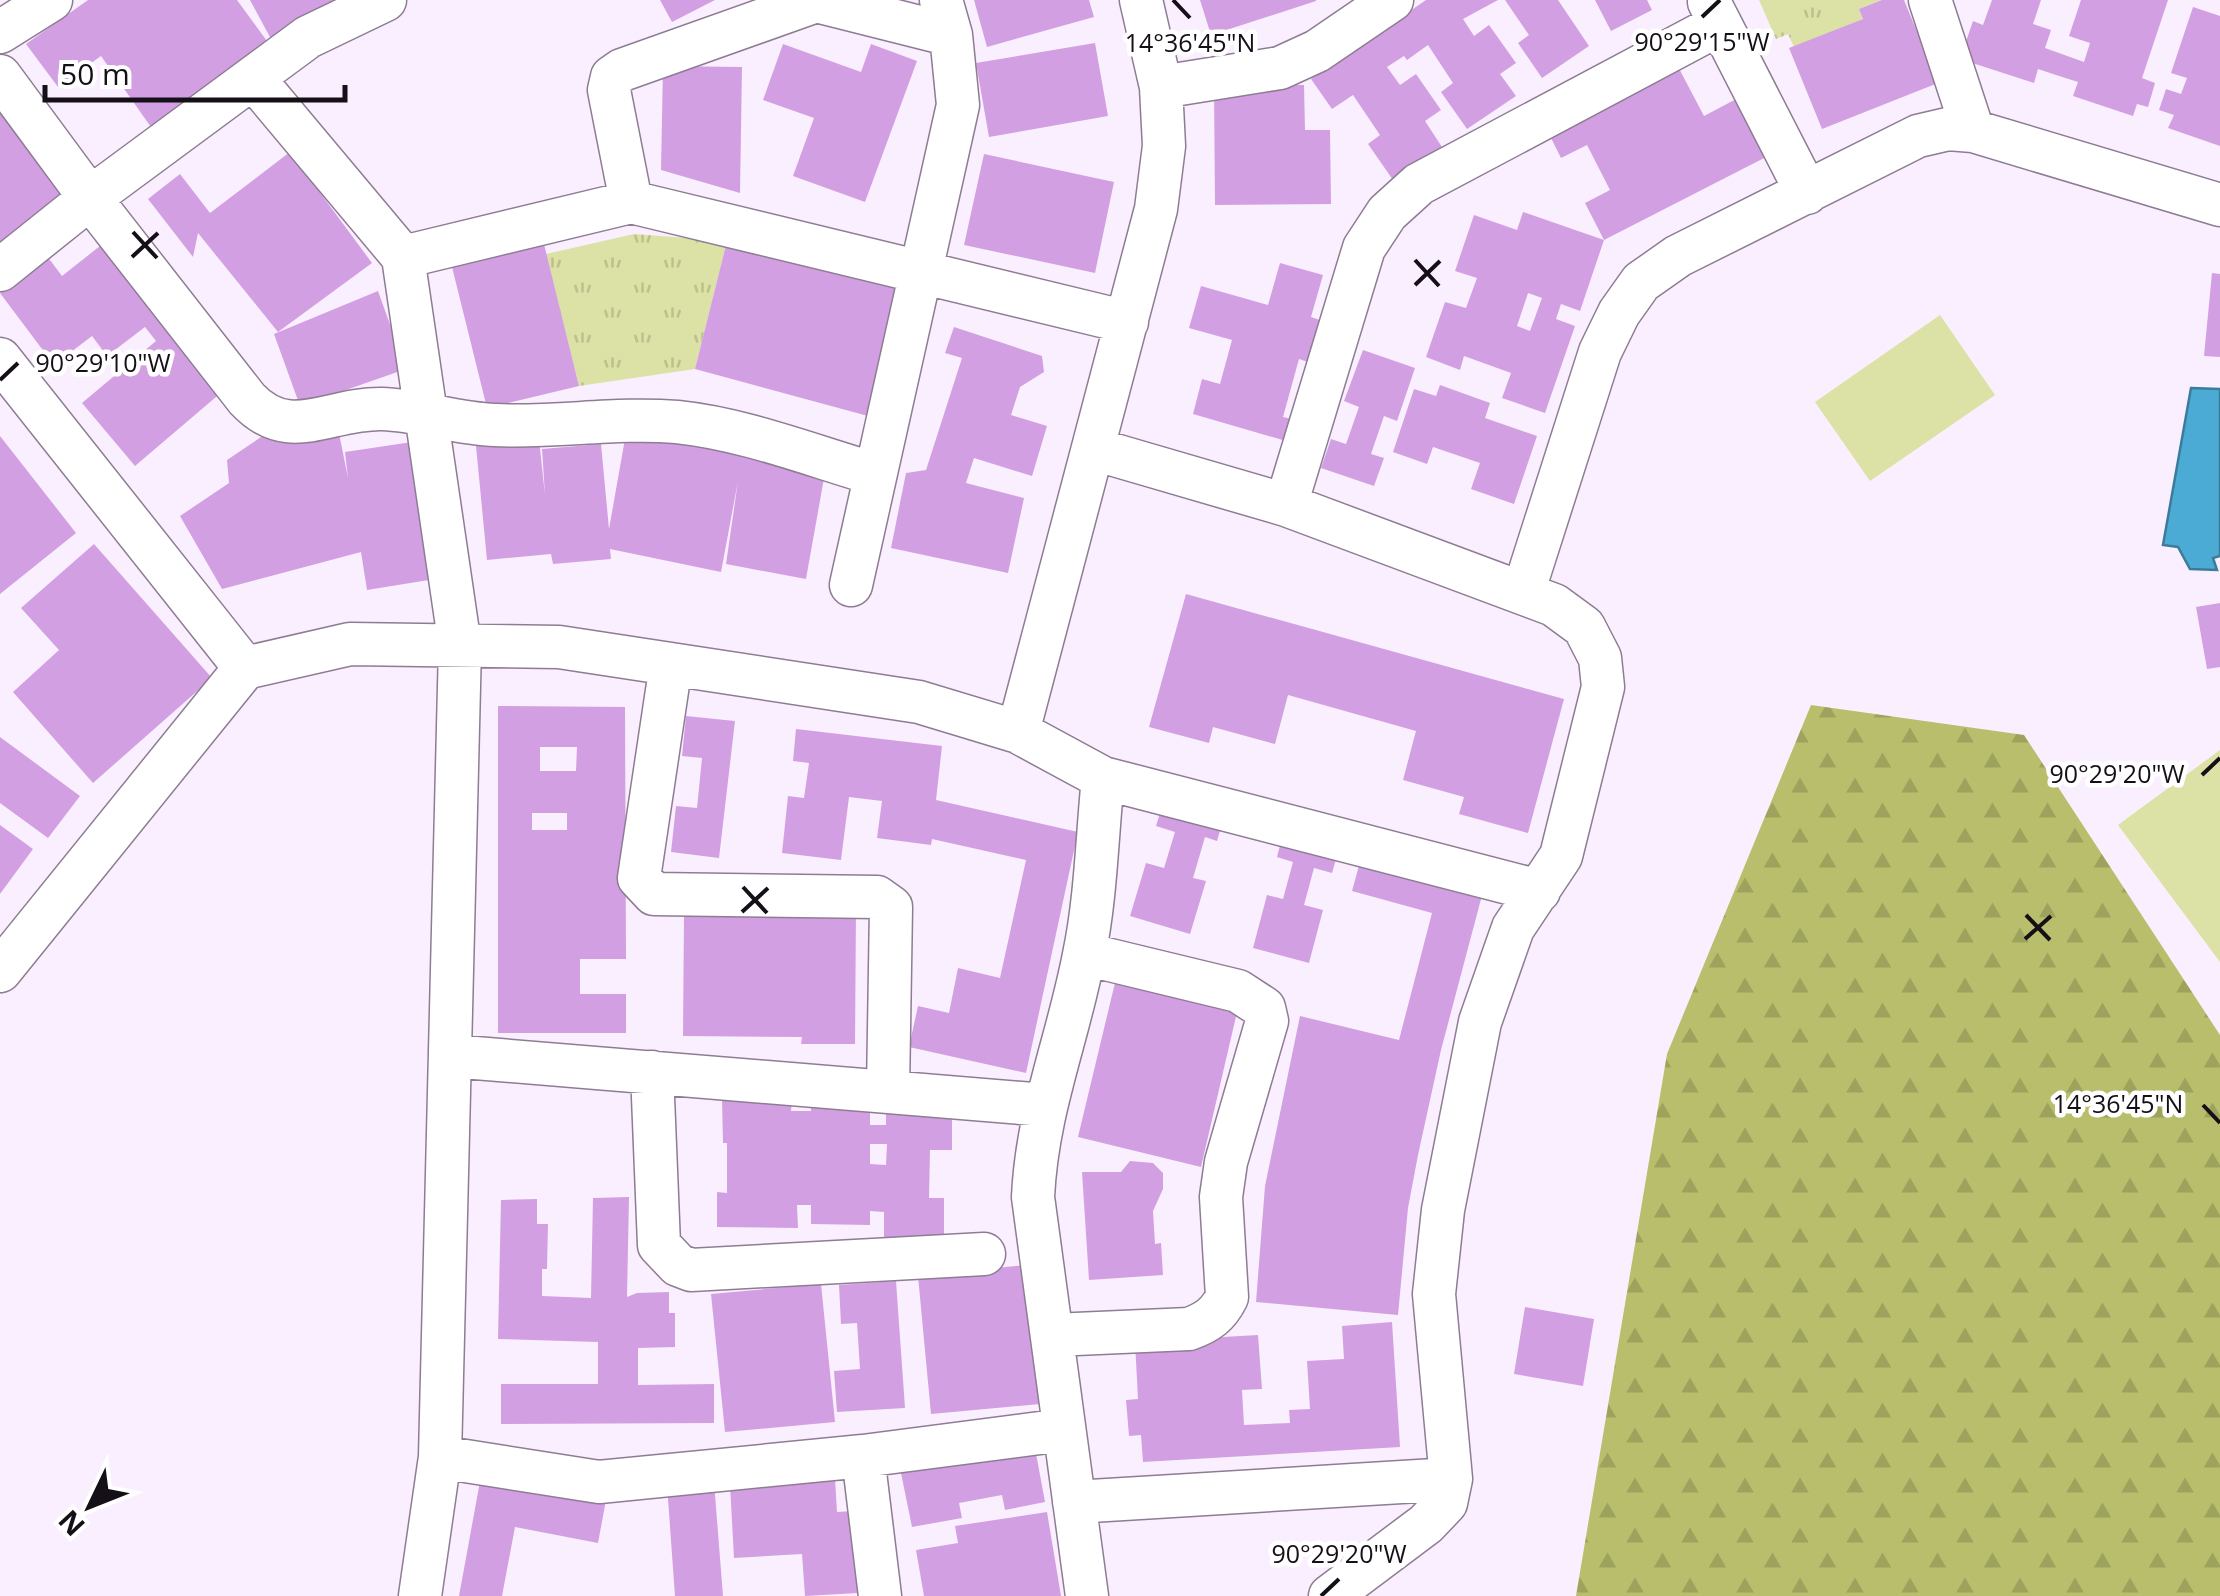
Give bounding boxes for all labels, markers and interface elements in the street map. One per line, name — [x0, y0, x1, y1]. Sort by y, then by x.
text: 90°29'15"W — [1635, 24, 1770, 58]
text: 14°36'45"N — [1125, 25, 1255, 59]
scale bar — [45, 40, 345, 102]
text: 50 m — [60, 53, 130, 94]
text: 90°29'10"W — [36, 345, 171, 379]
text: 90°29'20"W — [2050, 756, 2185, 790]
text: 14°36'45"N — [2053, 1086, 2183, 1120]
north arrow — [40, 1456, 140, 1556]
text: N — [49, 1502, 93, 1545]
text: 90°29'20"W — [1272, 1536, 1407, 1570]

